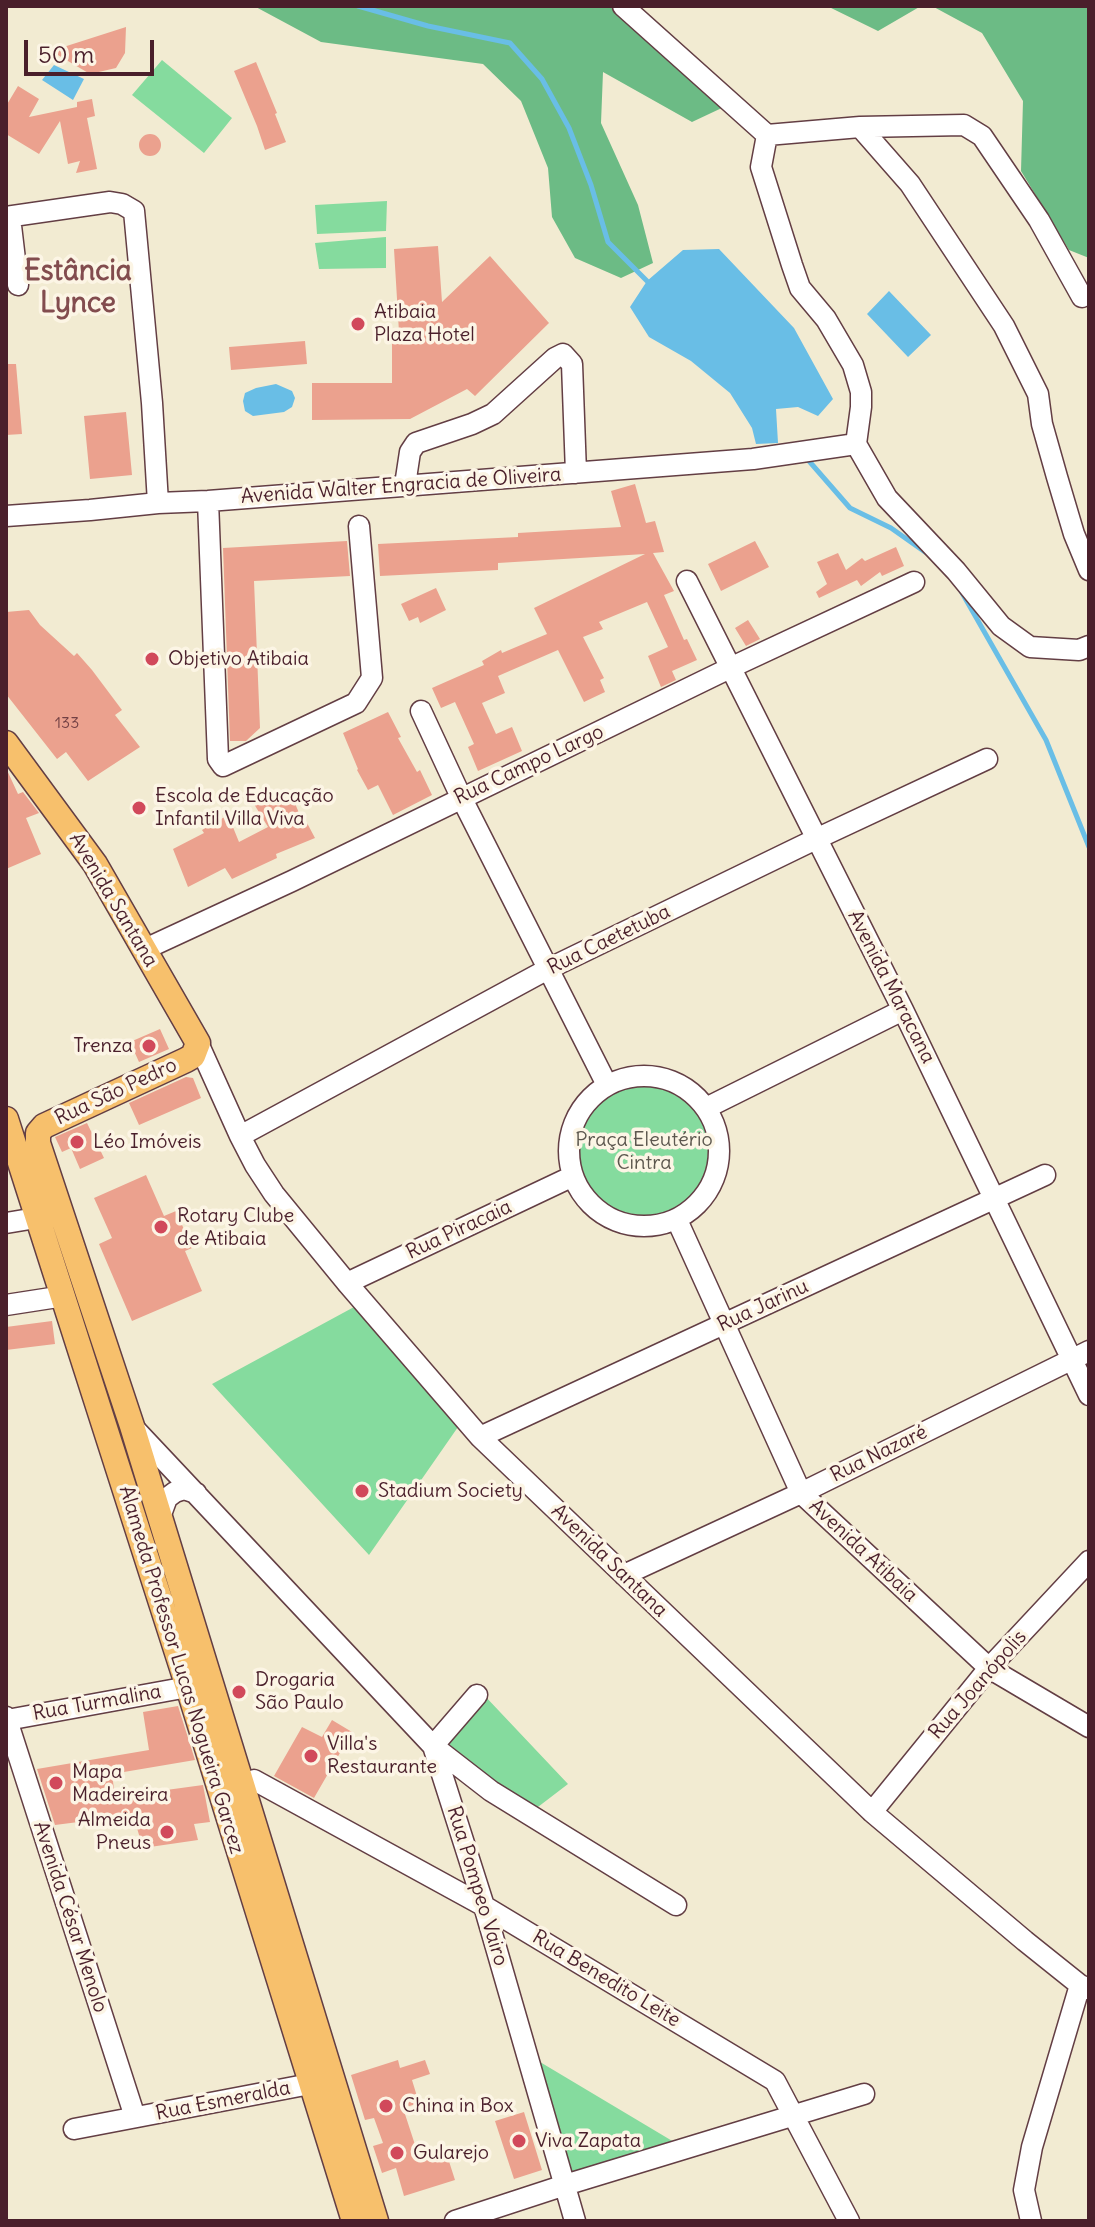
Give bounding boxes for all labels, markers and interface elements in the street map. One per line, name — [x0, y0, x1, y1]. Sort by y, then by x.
scale bar — [28, 24, 158, 74]
text: 50 m — [38, 39, 94, 69]
district label: Estância Lynce — [24, 255, 132, 321]
place label: Atibaia Plaza Hotel — [374, 300, 475, 347]
marker: Atibaia Plaza Hotel — [349, 315, 367, 333]
street label: Avenida Walter Engracia de Oliveira — [240, 463, 562, 509]
place label: Objetivo Atibaia — [168, 647, 309, 671]
marker: Objetivo Atibaia — [143, 650, 161, 668]
house number: 133 — [55, 713, 79, 733]
street label: Rua Campo Largo — [450, 720, 608, 810]
place label: Escola de Educação Infantil Villa Viva — [155, 784, 334, 831]
marker: Escola de Educação Infantil Villa Viva — [130, 799, 148, 817]
street label: Avenida Santana — [63, 829, 163, 971]
street label: Rua Caetetuba — [544, 900, 674, 980]
street label: Avenida Maracana — [842, 907, 940, 1067]
place label: Trenza — [73, 1034, 133, 1058]
marker: Trenza — [140, 1037, 158, 1055]
street label: Rua São Pedro — [51, 1053, 181, 1131]
park label: Praça Eleutério Cintra — [575, 1128, 713, 1175]
place label: Léo Imóveis — [93, 1130, 201, 1154]
marker: Léo Imóveis — [68, 1133, 86, 1151]
street label: Rua Piracaia — [403, 1195, 515, 1265]
place label: Rotary Clube de Atibaia — [177, 1204, 294, 1251]
marker: Rotary Clube de Atibaia — [152, 1218, 170, 1236]
street label: Rua Jarinu — [714, 1274, 812, 1338]
street label: Rua Nazaré — [827, 1420, 931, 1488]
place label: Stadium Society — [378, 1479, 523, 1503]
marker: Stadium Society — [353, 1482, 371, 1500]
street label: Alameda Professor Lucas Nogueira Garcez — [113, 1483, 249, 1857]
street label: Avenida Atibaia — [804, 1495, 922, 1607]
street label: Avenida Santana — [546, 1499, 672, 1623]
street label: Rua Joanópolis — [924, 1626, 1032, 1744]
place label: Drogaria São Paulo — [255, 1668, 344, 1715]
street label: Rua Turmalina — [31, 1680, 163, 1726]
marker: Drogaria São Paulo — [230, 1683, 248, 1701]
place label: Villa's Restaurante — [327, 1732, 437, 1779]
marker: Villa's Restaurante — [302, 1747, 320, 1765]
place label: Mapa Madeireira — [72, 1760, 169, 1807]
marker: Mapa Madeireira — [47, 1774, 65, 1792]
street label: Rua Pompeo Vairo — [441, 1803, 513, 1969]
place label: Almeida Pneus — [78, 1808, 151, 1855]
street label: Avenida César Menolo — [28, 1818, 112, 2016]
marker: Almeida Pneus — [158, 1823, 176, 1841]
street label: Rua Benedito Leite — [528, 1925, 684, 2033]
street label: Rua Esmeralda — [154, 2076, 292, 2126]
place label: China in Box — [402, 2094, 514, 2118]
marker: China in Box — [377, 2097, 395, 2115]
place label: Viva Zapata — [535, 2129, 641, 2153]
marker: Viva Zapata — [510, 2132, 528, 2150]
place label: Gularejo — [413, 2141, 489, 2165]
marker: Gularejo — [388, 2144, 406, 2162]

